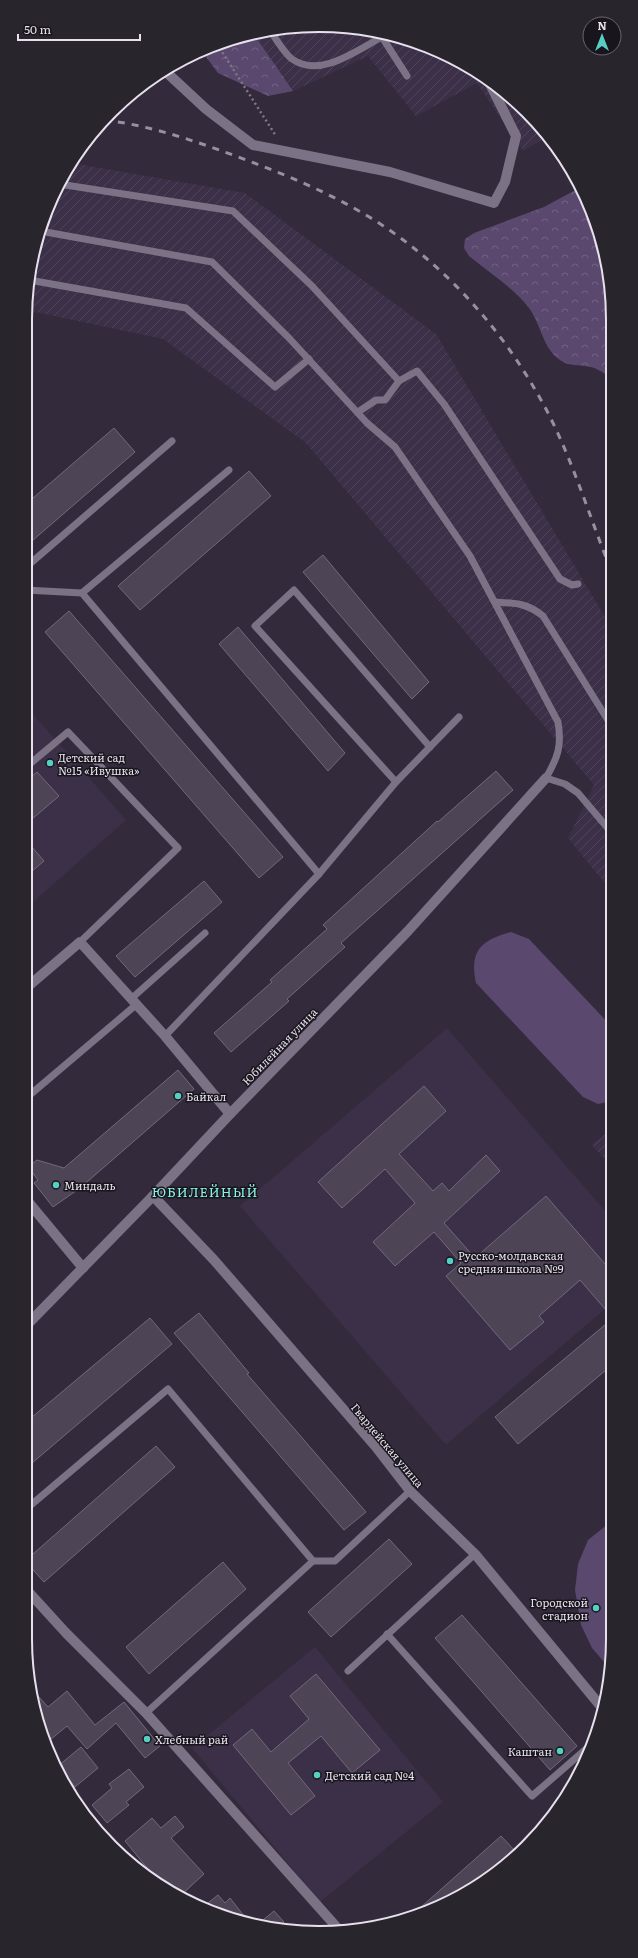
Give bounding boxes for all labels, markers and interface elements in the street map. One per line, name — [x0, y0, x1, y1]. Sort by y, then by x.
scale bar — [18, 16, 140, 42]
north arrow — [582, 16, 622, 56]
text: N — [597, 17, 607, 33]
text: 50 m — [24, 20, 51, 38]
place label: Детский сад №15 «Ивушка» — [58, 749, 140, 778]
marker: Детский сад №15 «Ивушка» — [45, 758, 55, 768]
street label: Юбилейная улица — [238, 1004, 320, 1088]
place label: Байкал — [186, 1088, 226, 1104]
marker: Байкал — [173, 1091, 183, 1101]
place label: Миндаль — [64, 1177, 116, 1193]
marker: Миндаль — [51, 1180, 61, 1190]
district label: ЮБИЛЕЙНЫЙ — [152, 1182, 258, 1201]
place label: Русско-молдавская средняя школа №9 — [458, 1247, 564, 1276]
marker: Русско-молдавская средняя школа №9 — [445, 1256, 455, 1266]
street label: Гвардейская улица — [348, 1399, 428, 1491]
place label: Городской стадион — [530, 1594, 588, 1623]
marker: Городской стадион — [591, 1603, 601, 1613]
place label: Хлебный рай — [155, 1731, 228, 1747]
marker: Хлебный рай — [142, 1734, 152, 1744]
place label: Каштан — [508, 1743, 552, 1759]
marker: Каштан — [555, 1746, 565, 1756]
place label: Детский сад №4 — [325, 1767, 414, 1783]
marker: Детский сад №4 — [312, 1770, 322, 1780]

